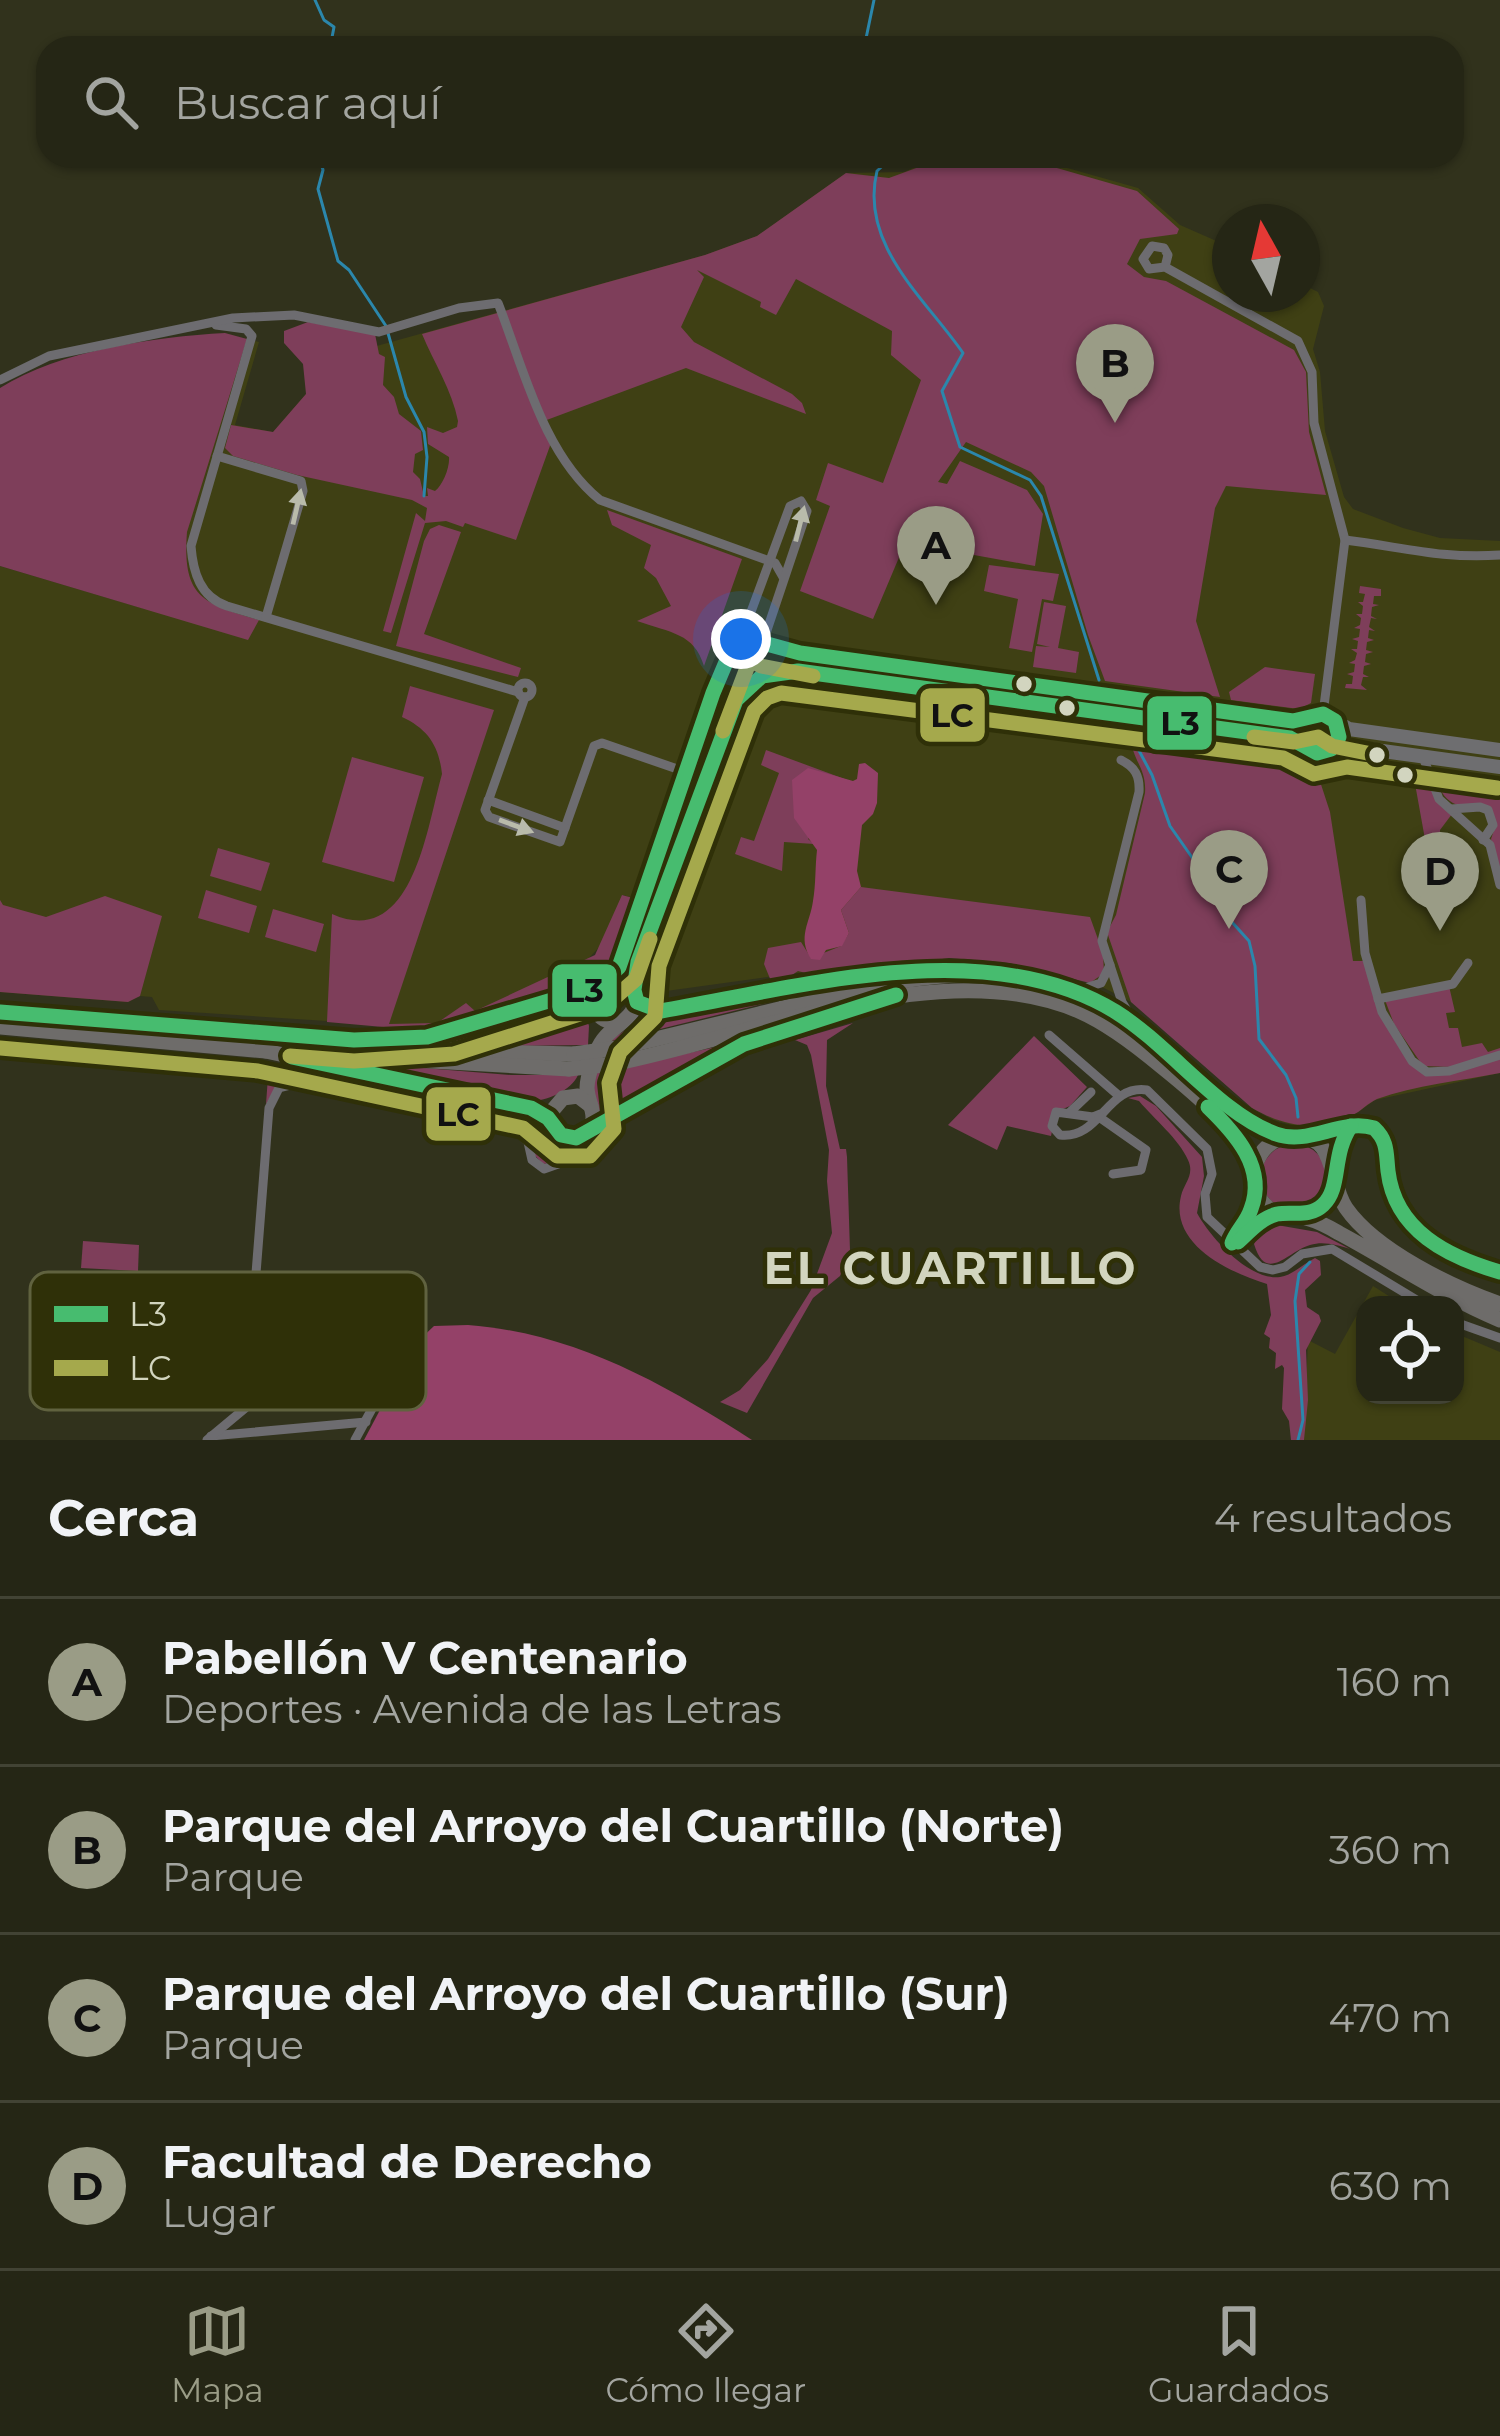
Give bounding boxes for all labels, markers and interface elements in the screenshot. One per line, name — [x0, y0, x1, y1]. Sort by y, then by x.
search box — [36, 36, 1464, 168]
icon: search — [78, 69, 144, 135]
text: Buscar aquí — [174, 75, 441, 130]
north arrow — [1212, 204, 1320, 312]
pin: B — [1076, 324, 1154, 423]
one-way arrow — [288, 488, 307, 525]
one-way arrow — [791, 505, 810, 542]
pin: A — [897, 506, 975, 605]
your location — [711, 609, 771, 669]
unlabelled marker — [1013, 673, 1035, 695]
line badge: LC — [918, 686, 987, 744]
line badge: L3 — [1145, 694, 1214, 752]
text: LC — [930, 695, 974, 735]
unlabelled marker — [1056, 697, 1078, 719]
text: L3 — [1160, 703, 1200, 743]
unlabelled marker — [1366, 744, 1388, 766]
unlabelled marker — [1394, 764, 1416, 786]
one-way arrow — [499, 818, 535, 836]
pin: C — [1190, 830, 1268, 929]
pin: D — [1401, 832, 1479, 931]
line badge: L3 — [550, 962, 619, 1019]
text: L3 — [564, 970, 604, 1010]
line badge: LC — [424, 1085, 493, 1143]
text: LC — [436, 1094, 480, 1134]
district label: EL CUARTILLO — [764, 1240, 1138, 1295]
legend — [30, 1272, 426, 1410]
text: L3 — [129, 1294, 167, 1334]
map controls — [1356, 1296, 1464, 1404]
button: locate — [1356, 1296, 1464, 1404]
text: LC — [129, 1348, 171, 1388]
text: Cerca — [48, 1487, 199, 1549]
text: 4 resultados — [1214, 1494, 1452, 1542]
text: Pabellón V Centenario — [162, 1630, 688, 1685]
text: A — [72, 1658, 102, 1706]
text: 160 m — [1337, 1658, 1452, 1706]
text: Deportes · Avenida de las Letras — [162, 1685, 782, 1733]
text: Parque del Arroyo del Cuartillo (Norte) — [162, 1798, 1064, 1853]
text: B — [72, 1826, 102, 1874]
text: 360 m — [1329, 1826, 1452, 1874]
text: Parque — [162, 1853, 304, 1901]
text: Parque del Arroyo del Cuartillo (Sur) — [162, 1966, 1010, 2021]
text: C — [73, 1994, 101, 2042]
text: 470 m — [1329, 1994, 1452, 2042]
text: Parque — [162, 2021, 304, 2069]
text: Facultad de Derecho — [162, 2134, 652, 2189]
text: D — [71, 2162, 103, 2210]
text: 630 m — [1329, 2162, 1452, 2210]
text: Lugar — [162, 2189, 276, 2237]
tab: Mapa — [171, 2298, 264, 2410]
tab: Cómo llegar — [606, 2298, 806, 2410]
tab: Guardados — [1148, 2298, 1329, 2410]

